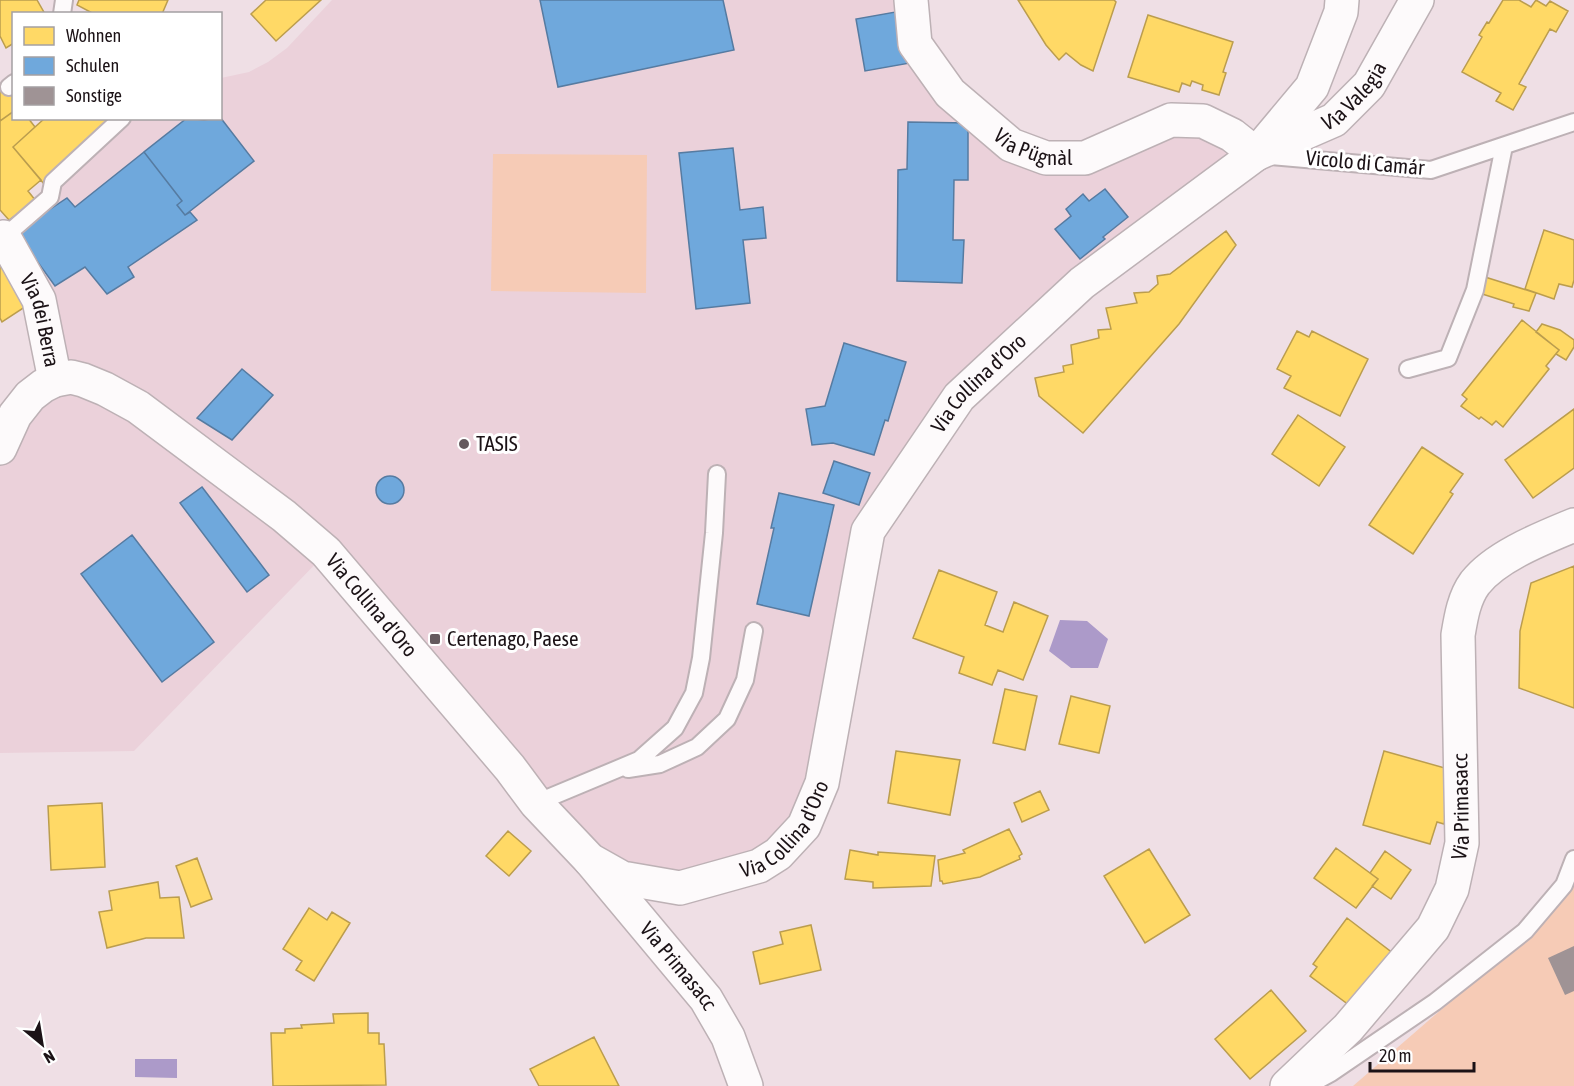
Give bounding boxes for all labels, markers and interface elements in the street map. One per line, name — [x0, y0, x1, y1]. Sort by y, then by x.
legend — [12, 12, 222, 120]
text: Wohnen — [66, 25, 121, 46]
text: Schulen — [66, 55, 119, 76]
street label: Via Valegia — [1318, 57, 1391, 135]
text: Sonstige — [66, 85, 122, 106]
street label: Via Pügnàl — [989, 123, 1073, 169]
street label: Vicolo di Camár — [1305, 145, 1426, 179]
street label: Via dei Berra — [16, 269, 65, 369]
street label: Via Collina d'Oro — [925, 328, 1030, 437]
place label: TASIS — [476, 431, 518, 455]
marker: TASIS — [457, 437, 471, 451]
street label: Via Collina d'Oro — [322, 548, 423, 661]
place label: Certenago, Paese — [447, 626, 579, 650]
marker: Certenago, Paese — [428, 632, 442, 646]
street label: Via Primasacc — [1446, 753, 1473, 862]
street label: Via Collina d'Oro — [737, 777, 833, 882]
street label: Via Primasacc — [636, 917, 723, 1014]
north arrow — [12, 1014, 72, 1074]
scale bar — [1370, 1035, 1474, 1073]
text: 20 m — [1379, 1045, 1411, 1066]
text: N — [41, 1047, 58, 1067]

